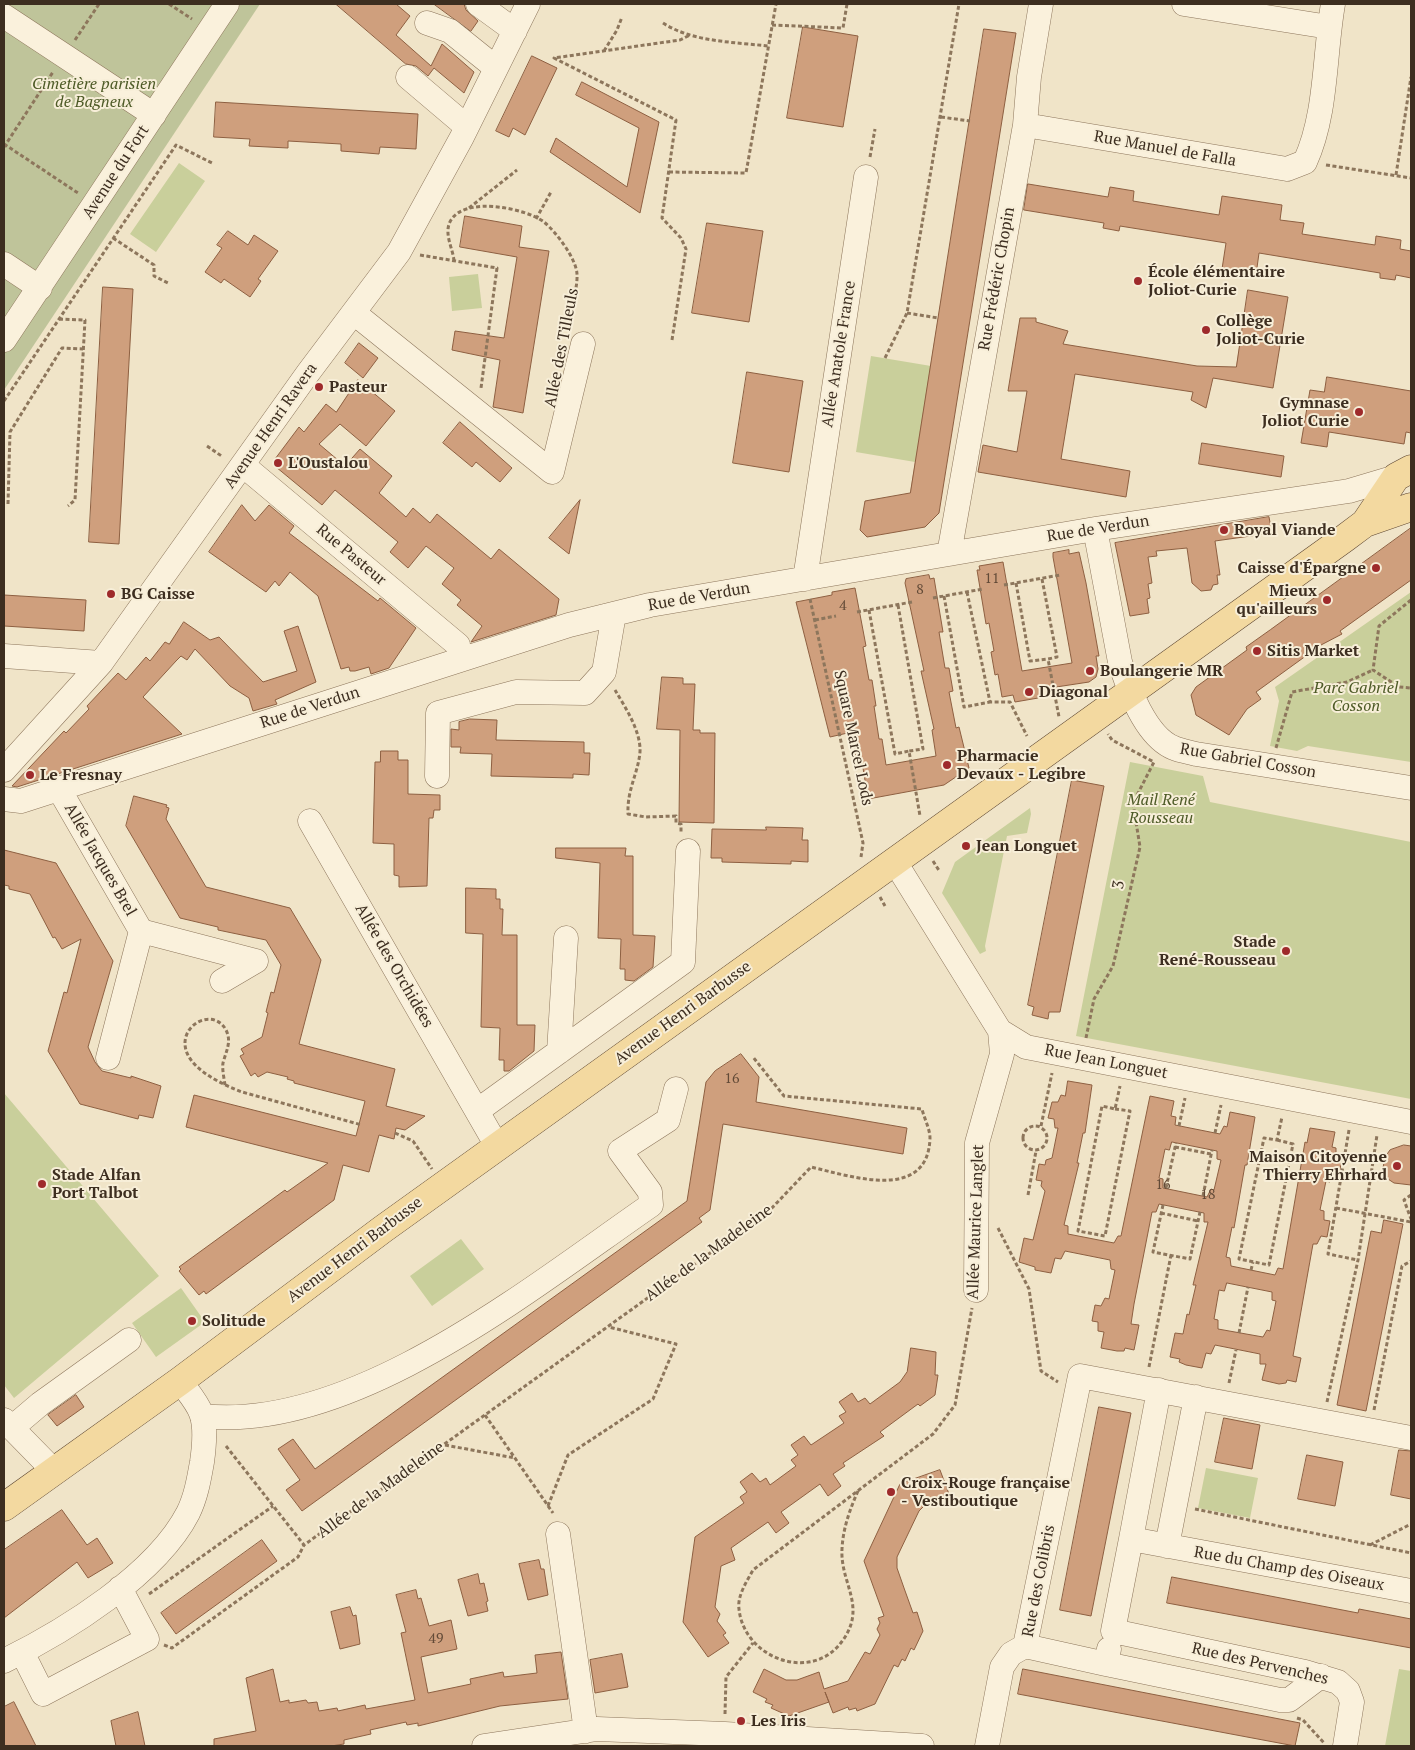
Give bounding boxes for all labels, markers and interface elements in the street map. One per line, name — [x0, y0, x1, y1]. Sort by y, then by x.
park label: Cimetière parisien de Bagneux — [32, 74, 156, 112]
street label: Avenue du Fort — [79, 122, 153, 222]
street label: Rue Manuel de Falla — [1092, 127, 1238, 171]
street label: Rue Frédéric Chopin — [975, 206, 1019, 352]
place label: École élémentaire Joliot-Curie — [1148, 262, 1285, 300]
marker: École élémentaire Joliot-Curie — [1132, 275, 1144, 287]
street label: Allée Anatole France — [818, 279, 860, 429]
street label: Allée des Tilleuls — [541, 286, 583, 410]
place label: Collège Joliot-Curie — [1216, 311, 1305, 349]
marker: Collège Joliot-Curie — [1200, 324, 1212, 336]
street label: Avenue Henri Ravera — [220, 360, 322, 492]
place label: Pasteur — [329, 377, 387, 397]
marker: Pasteur — [313, 381, 325, 393]
place label: Gymnase Joliot Curie — [1262, 393, 1349, 431]
marker: Gymnase Joliot Curie — [1353, 406, 1365, 418]
place label: L'Oustalou — [288, 453, 368, 473]
marker: L'Oustalou — [272, 457, 284, 469]
street label: Rue de Verdun — [1045, 511, 1151, 547]
street label: Rue Pasteur — [312, 520, 390, 590]
place label: Royal Viande — [1234, 520, 1335, 540]
marker: Royal Viande — [1218, 524, 1230, 536]
place label: Caisse d'Épargne — [1237, 558, 1366, 578]
marker: Caisse d'Épargne — [1370, 562, 1382, 574]
house number: 11 — [985, 571, 999, 587]
street label: Rue de Verdun — [646, 579, 752, 615]
place label: Mieux qu'ailleurs — [1237, 581, 1317, 619]
house number: 8 — [916, 582, 924, 598]
place label: BG Caisse — [121, 584, 195, 604]
marker: BG Caisse — [105, 588, 117, 600]
marker: Mieux qu'ailleurs — [1321, 594, 1333, 606]
house number: 4 — [839, 598, 847, 614]
place label: Sitis Market — [1267, 641, 1359, 661]
marker: Sitis Market — [1251, 645, 1263, 657]
place label: Boulangerie MR — [1100, 661, 1223, 681]
marker: Boulangerie MR — [1084, 665, 1096, 677]
street label: Square Marcel Lods — [829, 668, 877, 808]
park label: Parc Gabriel Cosson — [1314, 678, 1398, 716]
place label: Diagonal — [1039, 682, 1108, 702]
street label: Rue de Verdun — [258, 683, 362, 733]
marker: Diagonal — [1023, 686, 1035, 698]
street label: Rue Gabriel Cosson — [1178, 740, 1318, 782]
place label: Pharmacie Devaux - Legibre — [957, 746, 1086, 784]
marker: Pharmacie Devaux - Legibre — [941, 759, 953, 771]
place label: Le Fresnay — [40, 765, 122, 785]
marker: Le Fresnay — [24, 769, 36, 781]
park label: Mail René Rousseau — [1127, 790, 1195, 828]
street label: Allée Jacques Brel — [60, 800, 140, 920]
place label: Jean Longuet — [976, 836, 1077, 856]
marker: Jean Longuet — [960, 840, 972, 852]
street label: 3 — [1109, 879, 1129, 891]
street label: Allée des Orchidées — [351, 901, 437, 1031]
place label: Stade René-Rousseau — [1159, 932, 1276, 970]
marker: Stade René-Rousseau — [1280, 945, 1292, 957]
street label: Avenue Henri Barbusse — [611, 957, 755, 1069]
street label: Rue Jean Longuet — [1043, 1041, 1169, 1083]
house number: 16 — [725, 1071, 739, 1087]
street label: Allée Maurice Langlet — [964, 1144, 988, 1300]
place label: Maison Citoyenne Thierry Ehrhard — [1249, 1147, 1387, 1185]
marker: Maison Citoyenne Thierry Ehrhard — [1391, 1160, 1403, 1172]
place label: Stade Alfan Port Talbot — [52, 1165, 141, 1203]
house number: 16 — [1156, 1177, 1170, 1193]
marker: Stade Alfan Port Talbot — [36, 1178, 48, 1190]
house number: 18 — [1201, 1187, 1215, 1203]
street label: Avenue Henri Barbusse — [284, 1193, 426, 1307]
street label: Allée de la Madeleine — [642, 1200, 776, 1306]
place label: Solitude — [202, 1311, 266, 1331]
marker: Solitude — [186, 1315, 198, 1327]
street label: Allée de la Madeleine — [314, 1437, 448, 1543]
place label: Croix-Rouge française - Vestiboutique — [901, 1473, 1070, 1511]
marker: Croix-Rouge française - Vestiboutique — [885, 1486, 897, 1498]
street label: Rue des Colibris — [1019, 1523, 1059, 1639]
street label: Rue du Champ des Oiseaux — [1192, 1543, 1386, 1595]
house number: 49 — [429, 1631, 443, 1647]
street label: Rue des Pervenches — [1190, 1639, 1330, 1689]
place label: Les Iris — [751, 1711, 806, 1731]
marker: Les Iris — [735, 1715, 747, 1727]

